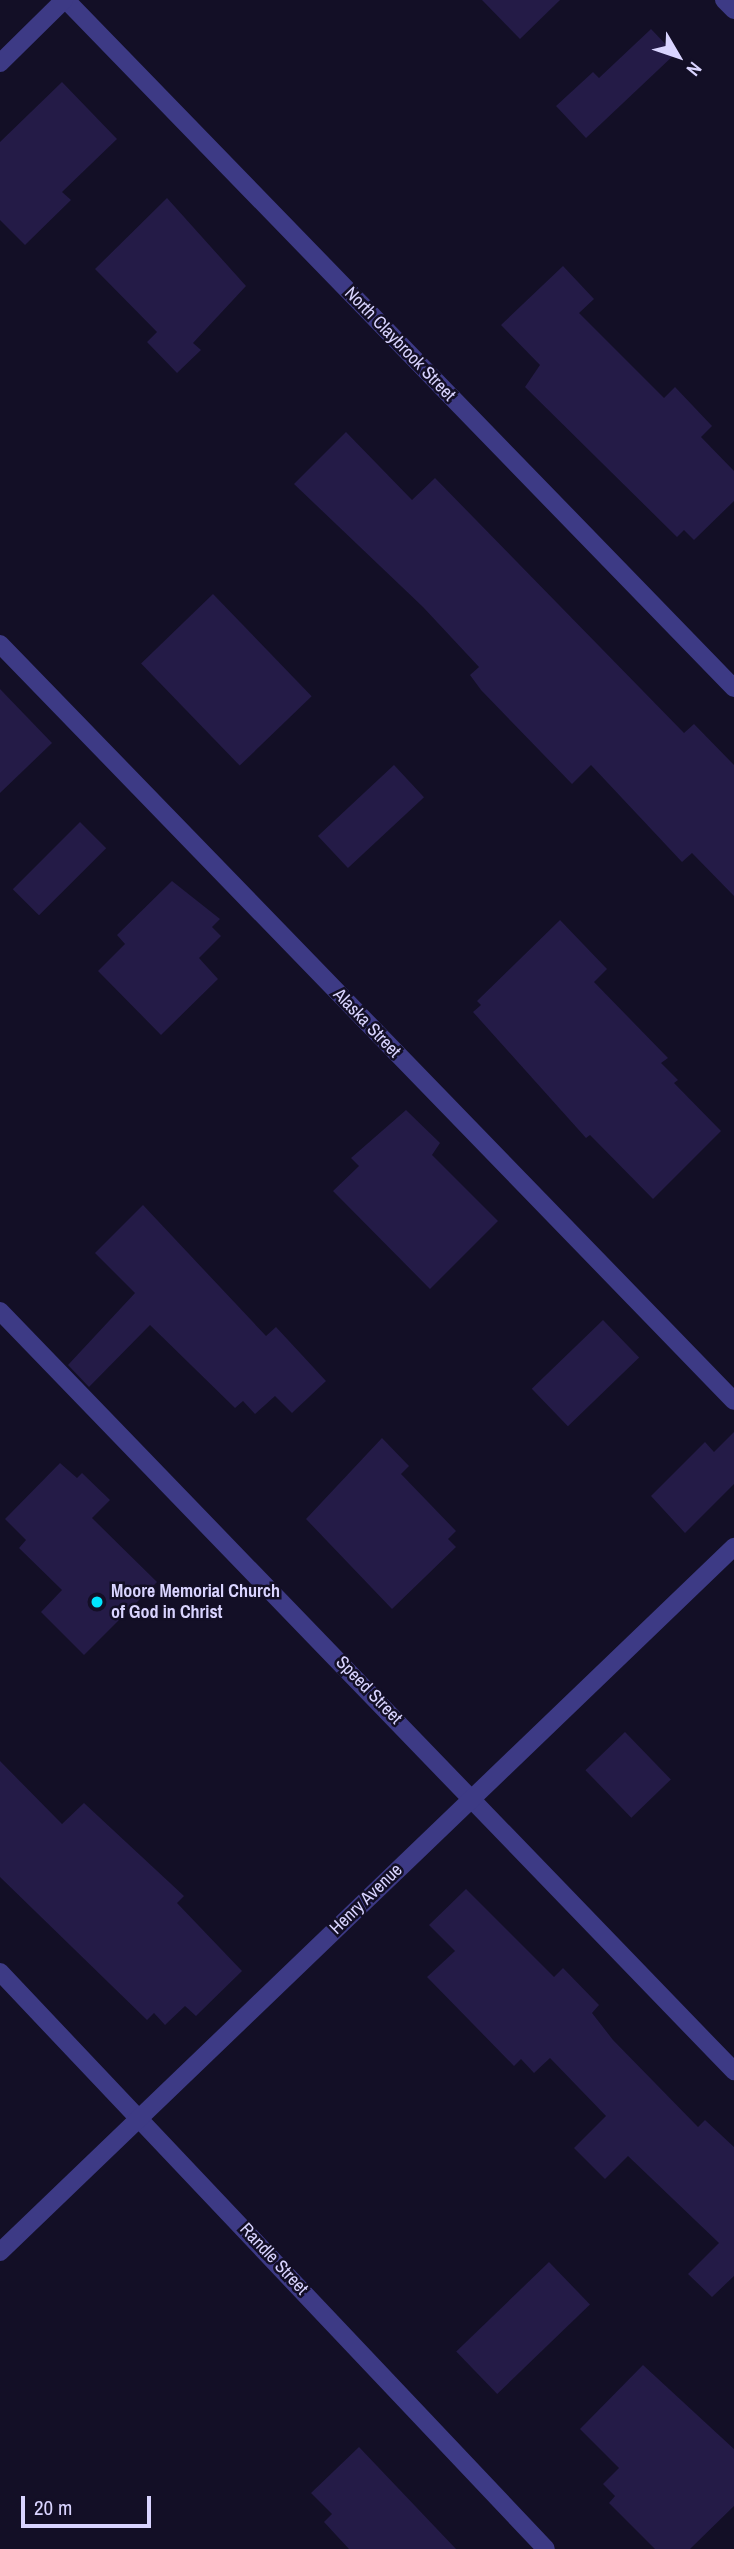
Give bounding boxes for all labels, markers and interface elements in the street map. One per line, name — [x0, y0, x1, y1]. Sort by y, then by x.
north arrow — [643, 21, 713, 91]
text: N — [681, 57, 708, 82]
street label: North Claybrook Street — [340, 283, 460, 405]
street label: Alaska Street — [329, 984, 405, 1062]
place label: Moore Memorial Church of God in Christ — [111, 1581, 280, 1624]
marker: Moore Memorial Church of God in Christ — [89, 1594, 105, 1610]
street label: Speed Street — [331, 1652, 407, 1728]
street label: Henry Avenue — [325, 1859, 407, 1939]
street label: Randle Street — [235, 2219, 313, 2299]
scale bar — [24, 2482, 154, 2526]
text: 20 m — [34, 2493, 72, 2522]

